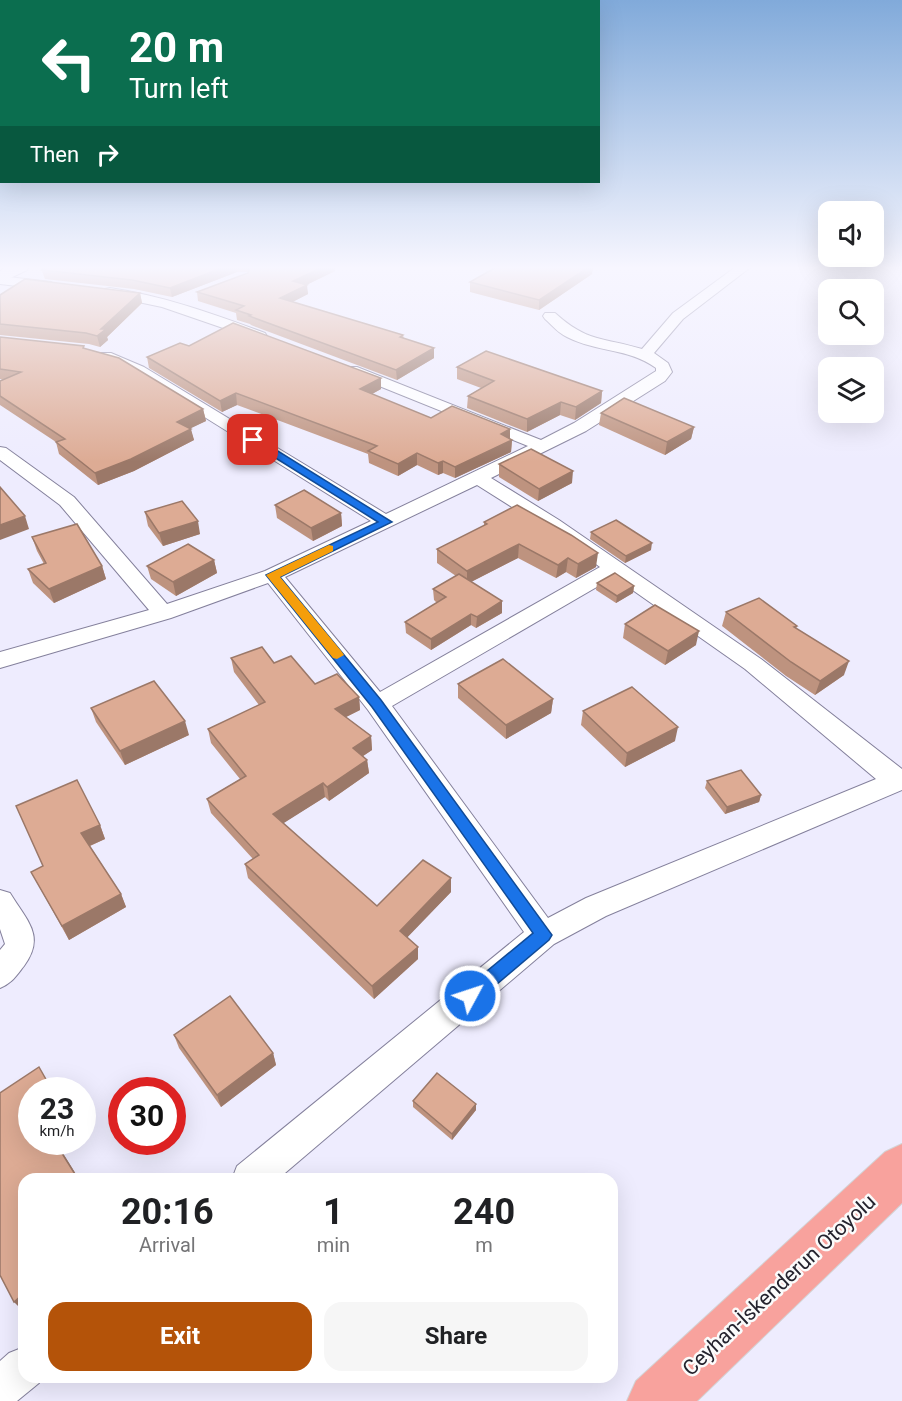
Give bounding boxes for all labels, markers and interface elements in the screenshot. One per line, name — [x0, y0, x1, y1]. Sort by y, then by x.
text: 20 m — [129, 23, 224, 72]
icon: left — [30, 24, 108, 102]
text: Turn left — [129, 73, 229, 105]
icon: right — [91, 138, 124, 171]
text: Then — [30, 142, 79, 167]
map controls — [818, 201, 884, 423]
button: sound — [818, 201, 884, 267]
button: search — [818, 279, 884, 345]
button: layers — [818, 357, 884, 423]
pin — [227, 414, 278, 465]
icon: arrive — [236, 423, 269, 456]
position arrow — [438, 964, 502, 1028]
speed limit sign: 30 — [108, 1077, 186, 1155]
text: 23 — [40, 1091, 74, 1126]
text: km/h — [39, 1122, 75, 1140]
street label: Ceyhan-İskenderun Otoyolu — [678, 1189, 880, 1381]
text: 20:16 — [121, 1191, 214, 1233]
text: 1 — [323, 1191, 344, 1233]
text: 240 — [453, 1191, 515, 1233]
text: Arrival — [139, 1233, 196, 1257]
text: min — [317, 1233, 350, 1257]
text: m — [475, 1233, 493, 1257]
button: Exit — [48, 1302, 312, 1371]
button: Share — [324, 1302, 588, 1371]

